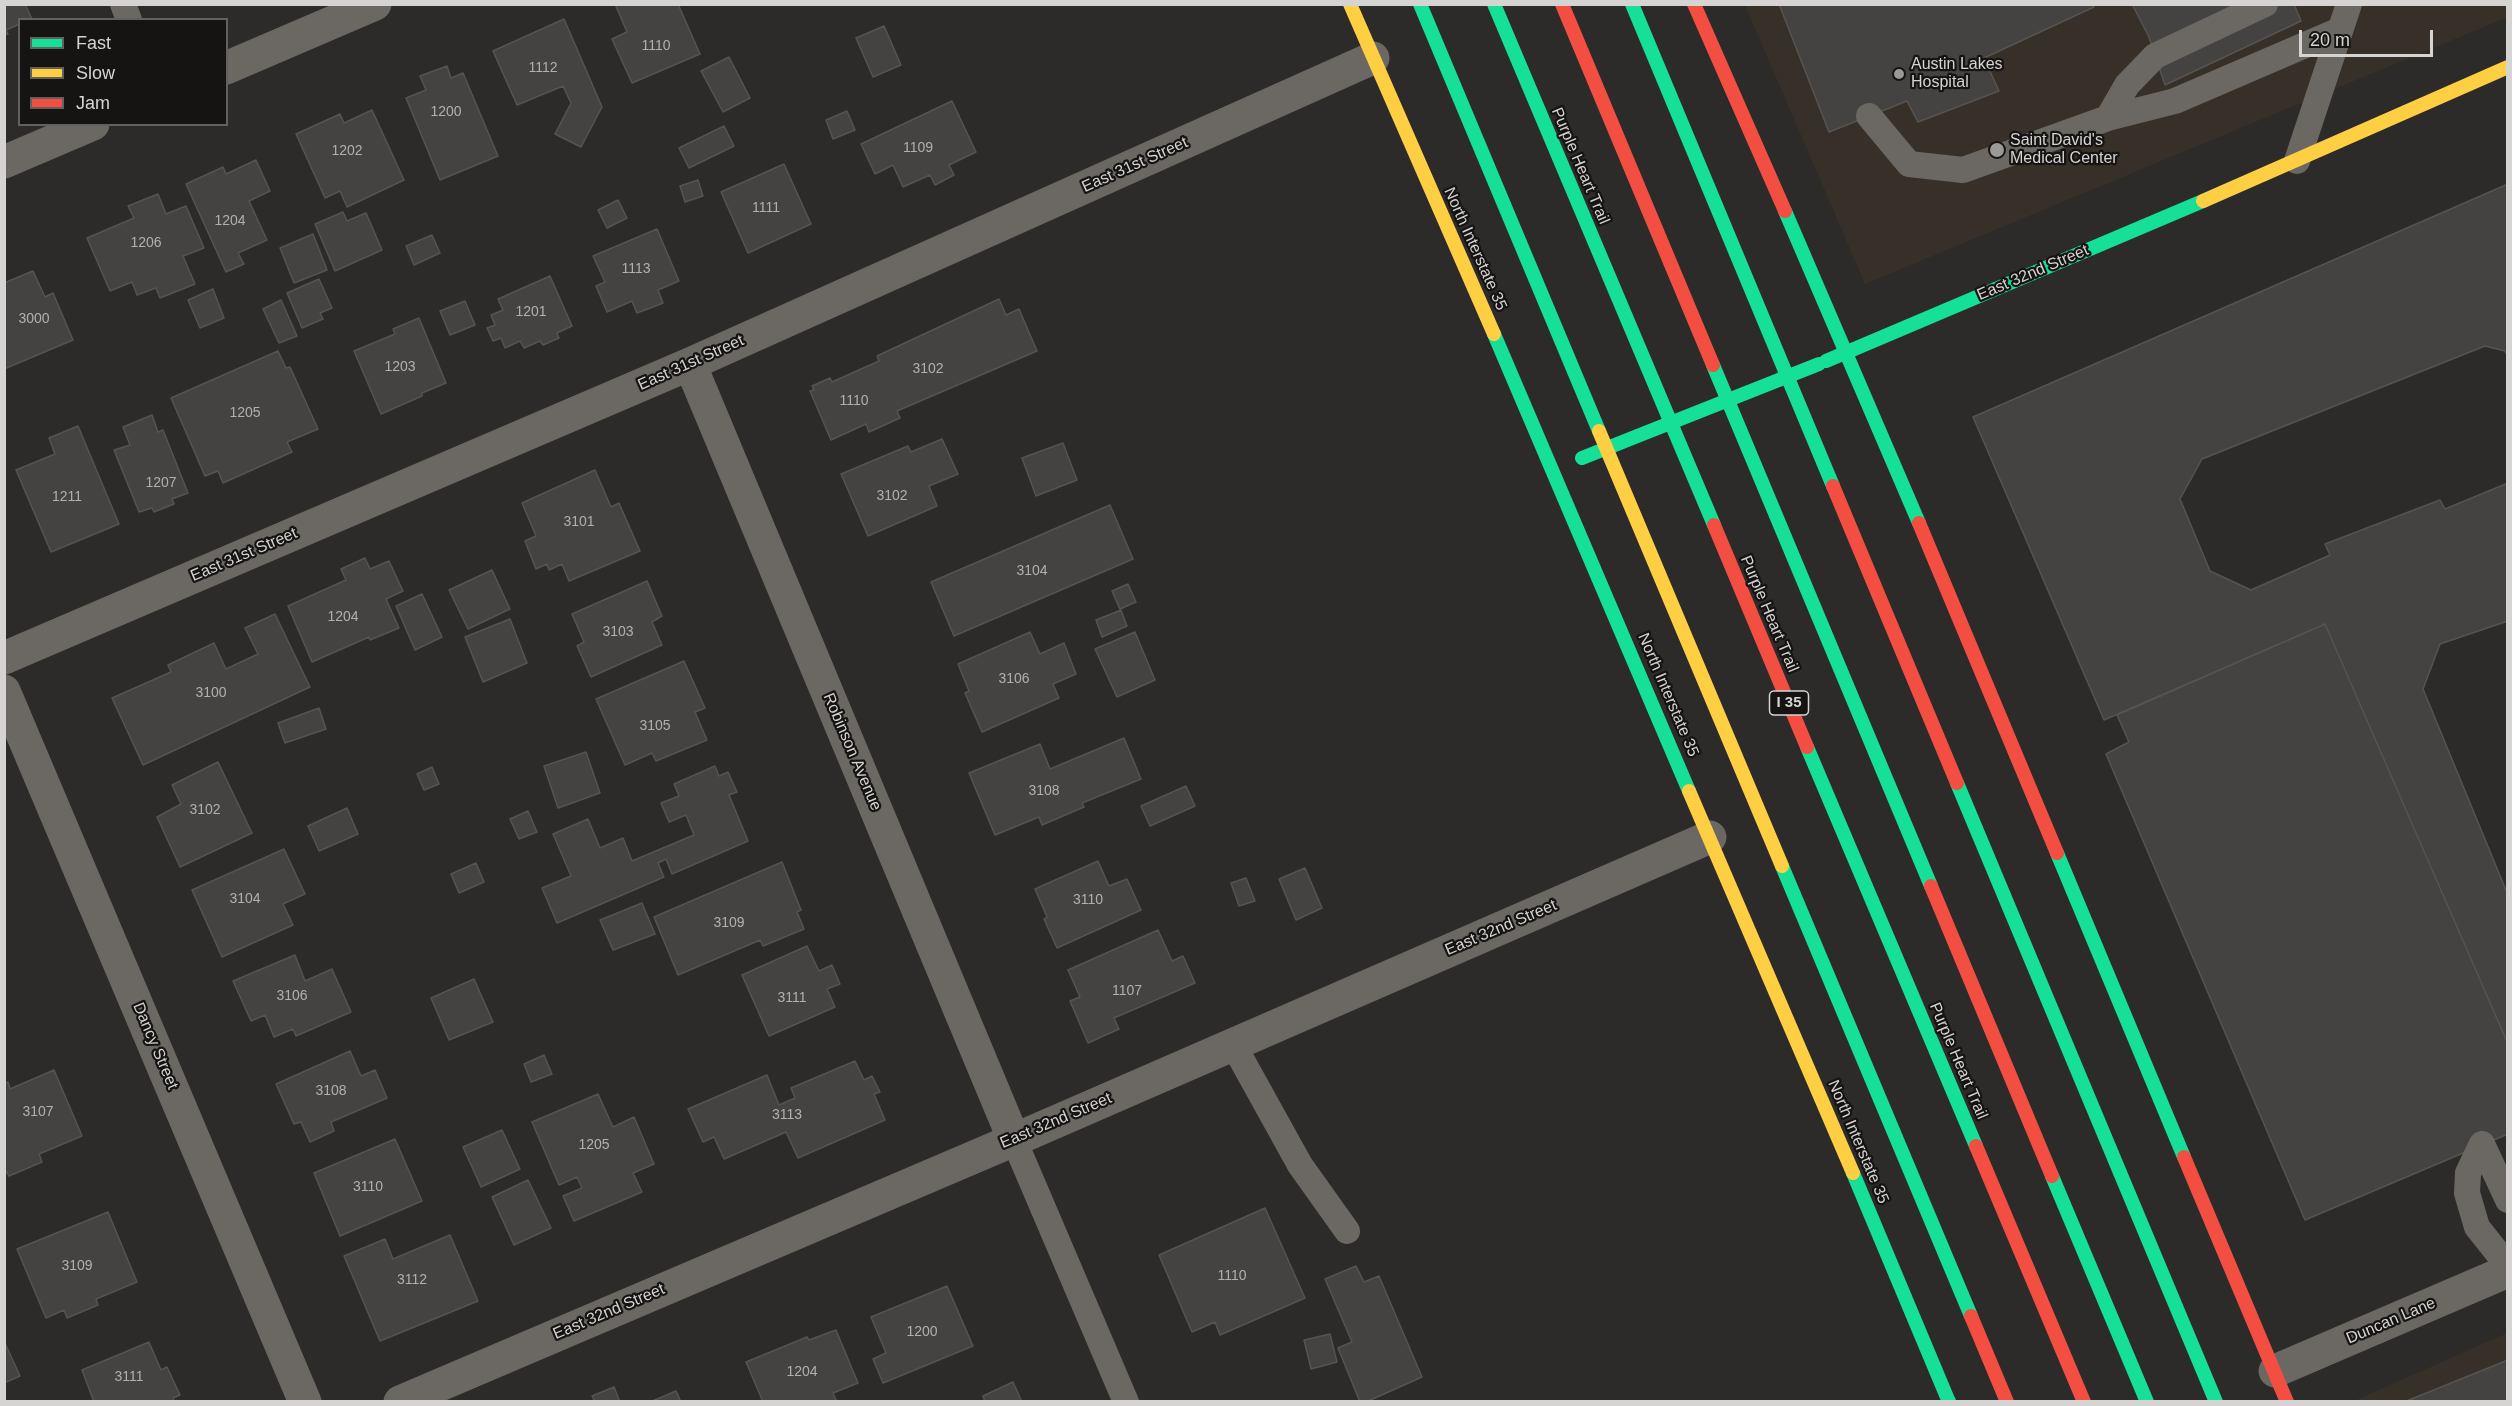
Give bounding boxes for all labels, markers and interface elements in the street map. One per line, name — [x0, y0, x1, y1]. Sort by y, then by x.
legend — [18, 18, 228, 126]
scale bar — [2302, 18, 2436, 56]
text: 20 m — [2310, 30, 2350, 50]
text: Fast — [76, 33, 111, 53]
house number: 1110 — [641, 38, 671, 54]
place label: Austin Lakes Hospital — [1911, 55, 2003, 93]
house number: 1112 — [528, 60, 558, 76]
text: Slow — [76, 63, 115, 83]
marker: Austin Lakes Hospital — [1892, 67, 1906, 81]
text: Jam — [76, 93, 110, 113]
house number: 1200 — [430, 104, 462, 120]
street label: Purple Heart Trail — [1547, 105, 1613, 227]
place label: Saint David's Medical Center — [2010, 131, 2118, 169]
street label: East 31st Street — [1079, 133, 1191, 197]
house number: 1109 — [903, 140, 933, 156]
marker: Saint David's Medical Center — [1988, 141, 2006, 159]
house number: 1202 — [331, 143, 363, 159]
street label: North Interstate 35 — [1439, 185, 1511, 313]
house number: 1111 — [752, 200, 780, 216]
house number: 1204 — [214, 213, 246, 229]
house number: 1206 — [130, 235, 162, 251]
street label: East 32nd Street — [1974, 241, 2092, 305]
house number: 1113 — [621, 261, 651, 277]
house number: 1201 — [515, 304, 547, 320]
house number: 3000 — [18, 311, 50, 327]
street label: East 31st Street — [635, 331, 747, 395]
house number: 1203 — [384, 359, 416, 375]
house number: 3102 — [912, 361, 944, 377]
house number: 1110 — [839, 393, 869, 409]
house number: 1205 — [229, 405, 261, 421]
house number: 1207 — [145, 475, 177, 491]
house number: 3102 — [876, 488, 908, 504]
house number: 1211 — [52, 489, 82, 505]
house number: 3101 — [563, 514, 595, 530]
street label: East 31st Street — [188, 524, 300, 586]
street label: Purple Heart Trail — [1736, 553, 1802, 675]
house number: 3104 — [1016, 563, 1048, 579]
house number: 1204 — [327, 609, 359, 625]
house number: 3103 — [602, 624, 634, 640]
street label: North Interstate 35 — [1633, 630, 1703, 760]
house number: 3106 — [998, 671, 1030, 687]
house number: 3100 — [195, 685, 227, 701]
street label: Robinson Avenue — [819, 690, 885, 814]
road number: I 35 — [1770, 691, 1808, 715]
house number: 3105 — [639, 718, 671, 734]
house number: 3108 — [1028, 783, 1060, 799]
house number: 3102 — [189, 802, 221, 818]
house number: 3104 — [229, 891, 261, 907]
house number: 3110 — [1073, 892, 1103, 908]
street label: East 32nd Street — [1442, 896, 1560, 960]
house number: 3109 — [713, 915, 745, 931]
house number: 1107 — [1112, 983, 1142, 999]
house number: 3106 — [276, 988, 308, 1004]
house number: 3111 — [777, 990, 807, 1006]
street label: Dancy Street — [128, 1000, 182, 1092]
street label: Purple Heart Trail — [1925, 1000, 1991, 1122]
street label: North Interstate 35 — [1823, 1077, 1893, 1207]
house number: 3108 — [315, 1083, 347, 1099]
street label: East 32nd Street — [997, 1089, 1115, 1153]
house number: 3107 — [22, 1104, 54, 1120]
house number: 3113 — [772, 1107, 802, 1123]
house number: 1205 — [578, 1137, 610, 1153]
house number: 3110 — [353, 1179, 383, 1195]
house number: 3109 — [61, 1258, 93, 1274]
house number: 1110 — [1217, 1268, 1247, 1284]
house number: 3112 — [397, 1272, 427, 1288]
street label: East 32nd Street — [550, 1280, 668, 1344]
street label: Duncan Lane — [2343, 1294, 2439, 1348]
house number: 1200 — [906, 1324, 938, 1340]
house number: 1204 — [786, 1364, 818, 1380]
house number: 3111 — [114, 1369, 144, 1385]

